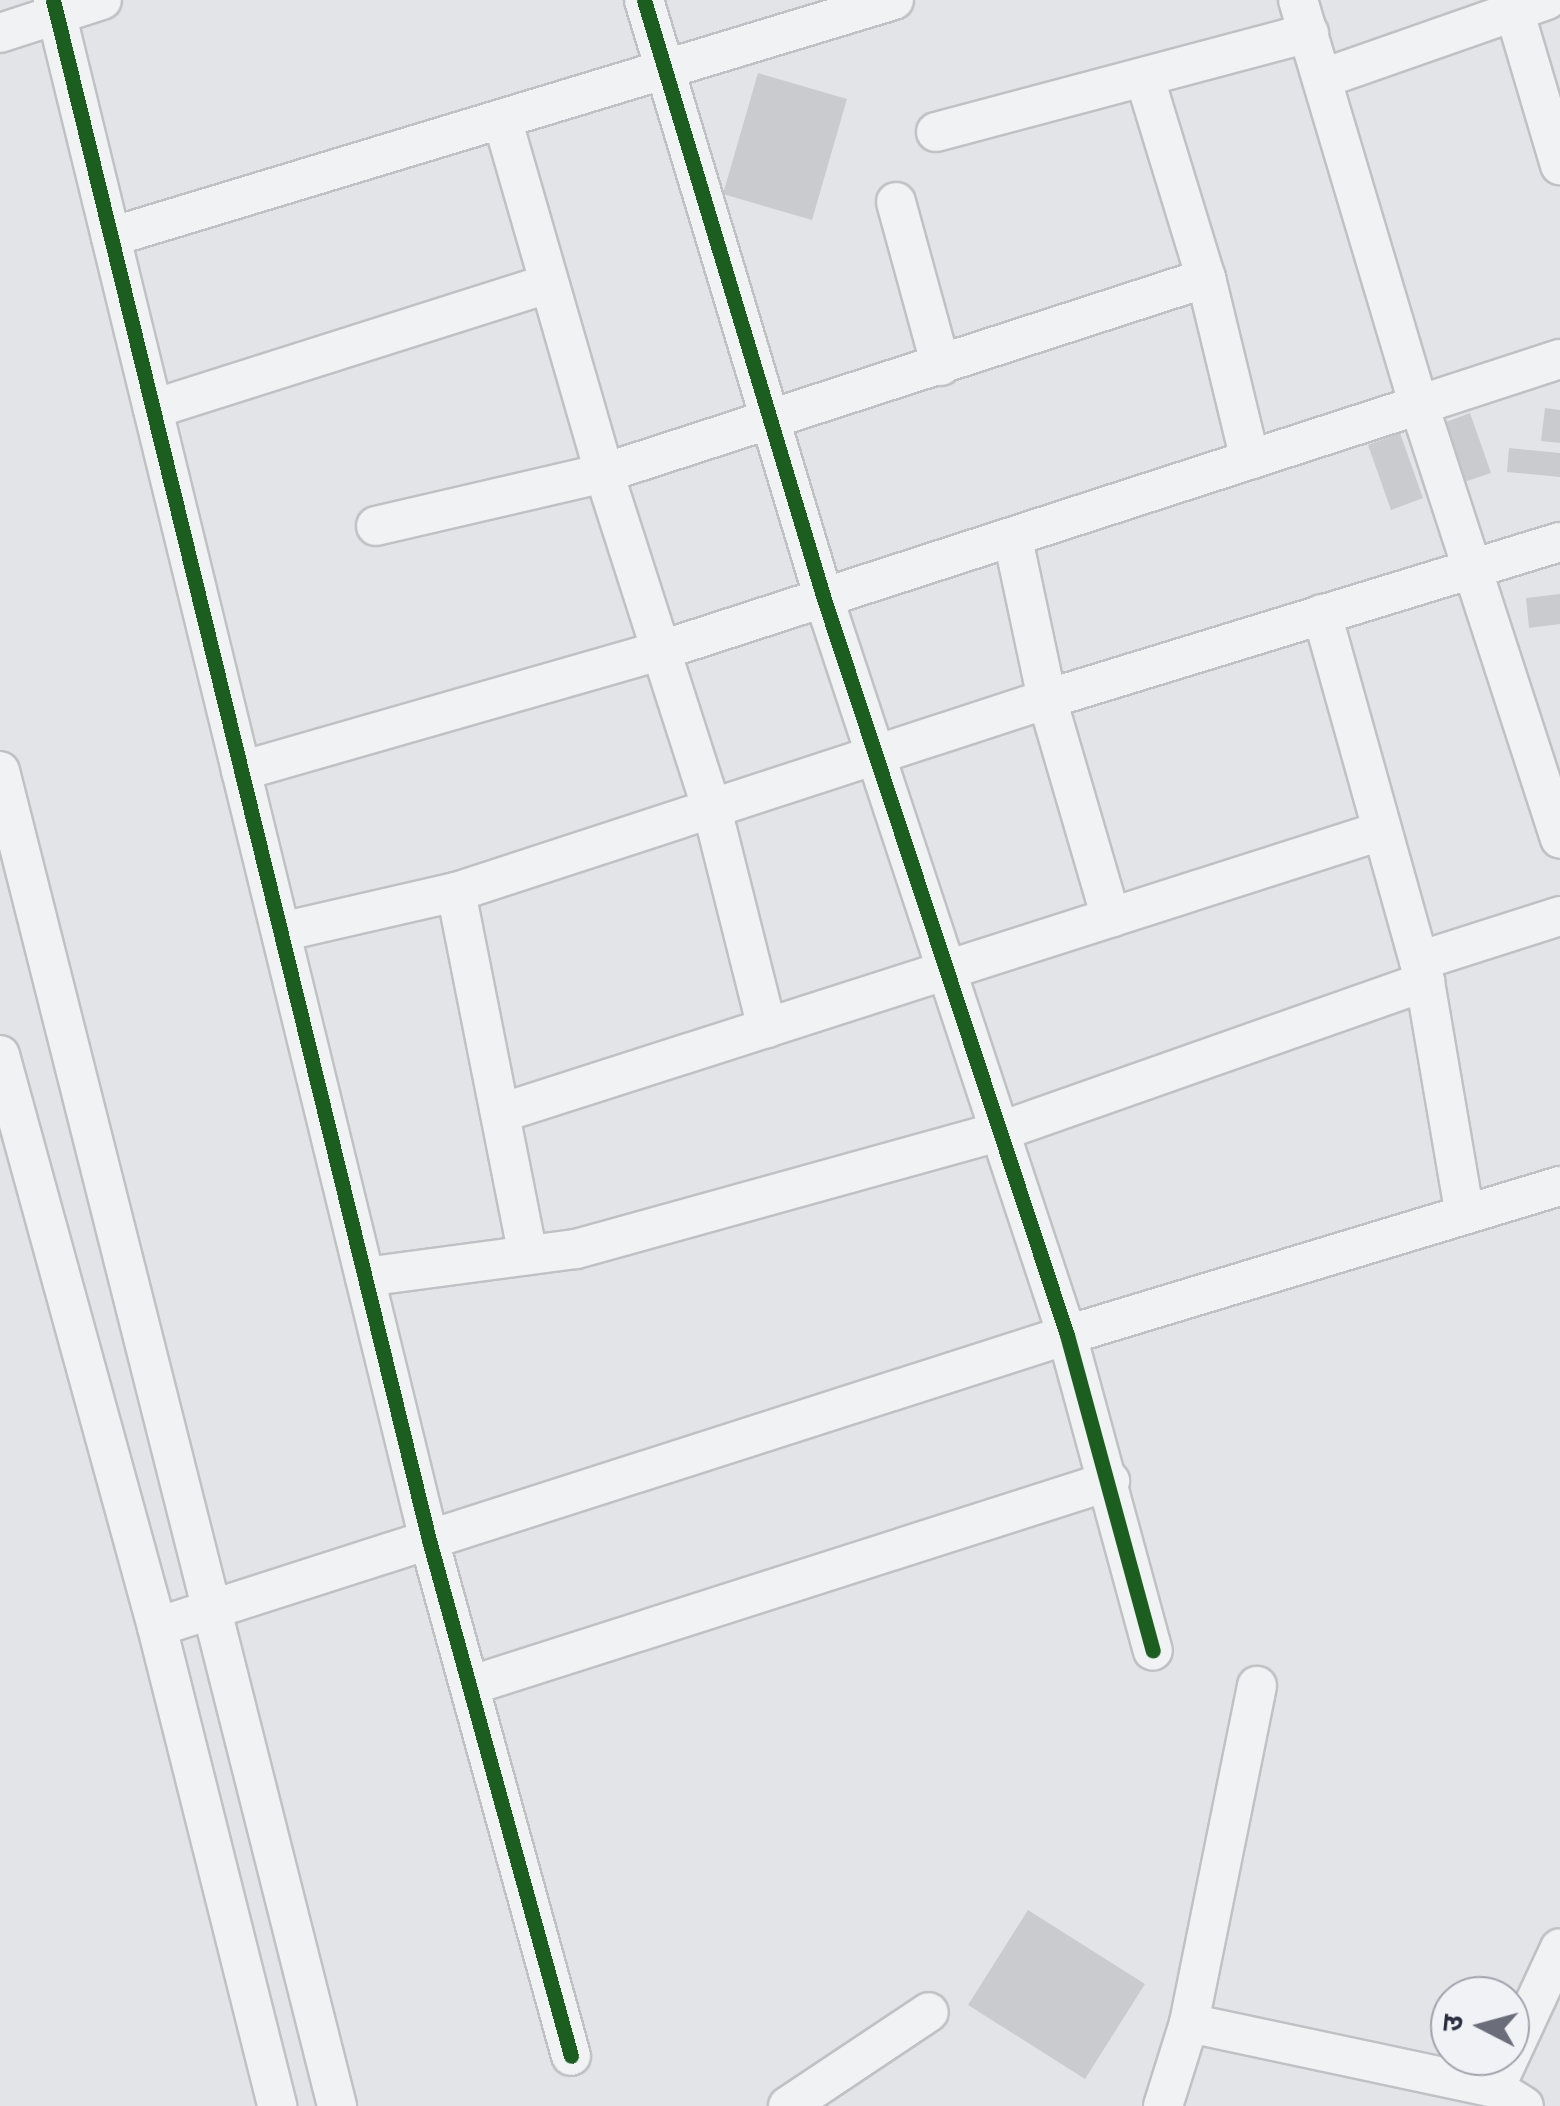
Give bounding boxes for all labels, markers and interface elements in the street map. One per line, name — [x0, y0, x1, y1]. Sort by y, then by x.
north arrow — [1430, 1976, 1530, 2076]
text: उ — [1433, 2013, 1470, 2033]

